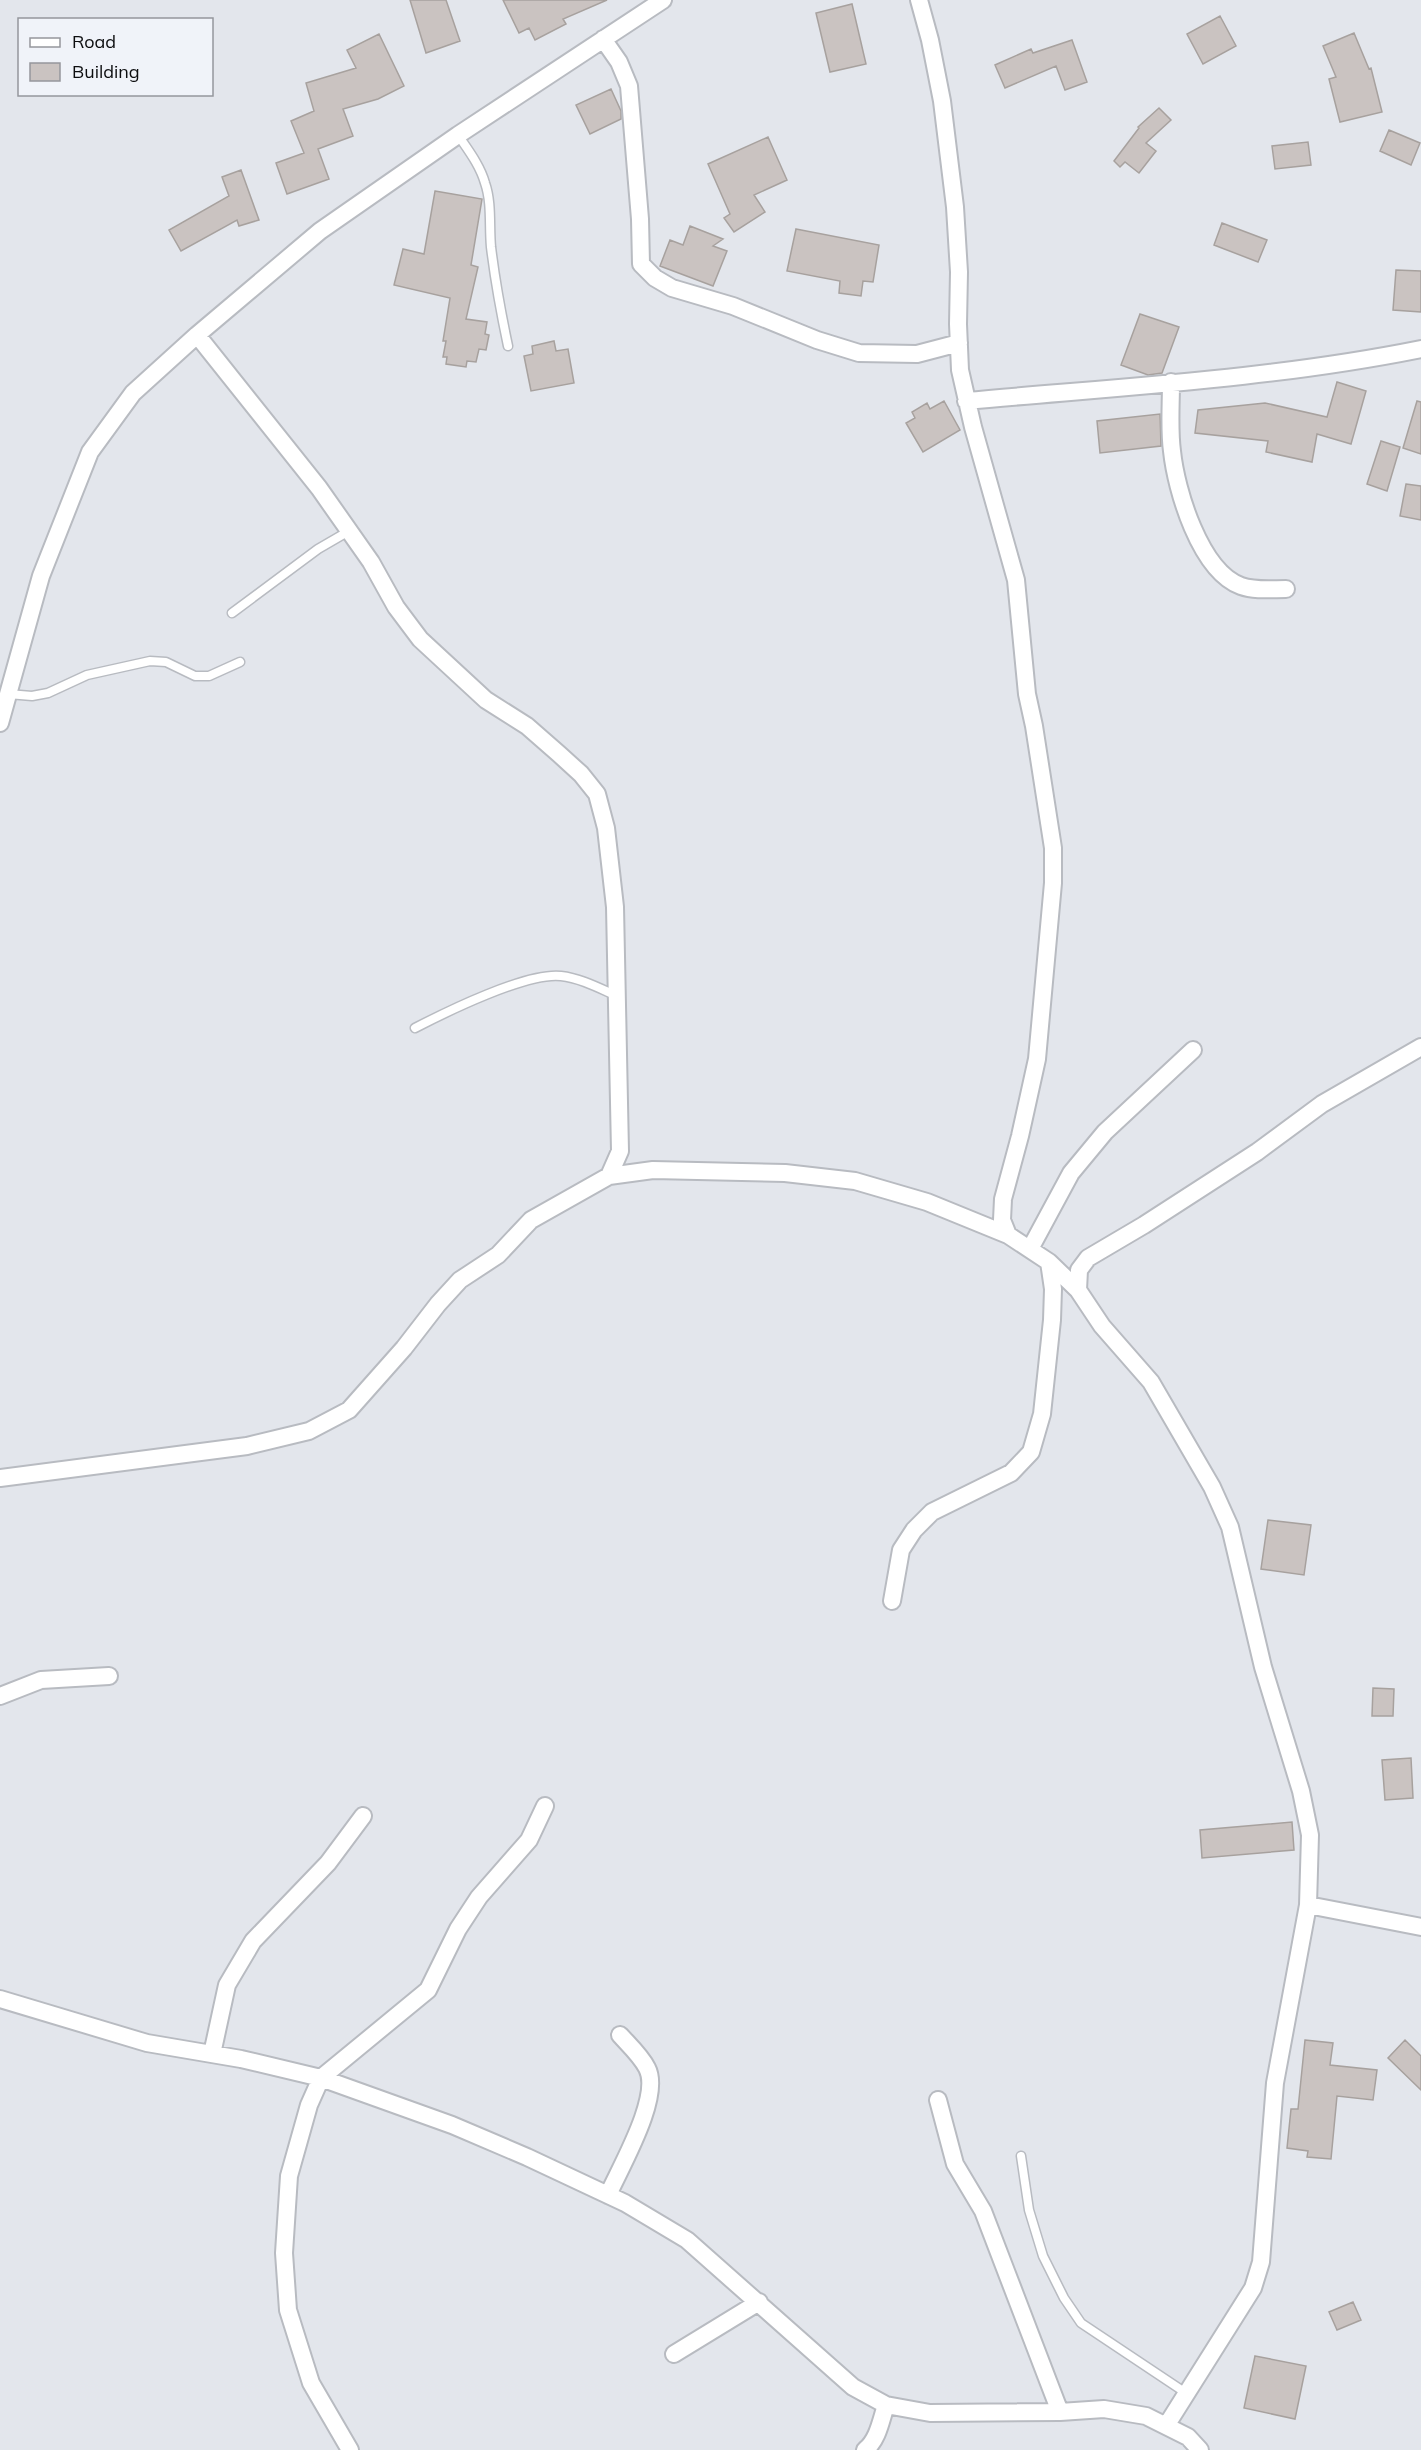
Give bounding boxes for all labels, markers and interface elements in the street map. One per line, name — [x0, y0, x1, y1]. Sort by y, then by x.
legend — [18, 18, 213, 96]
text: Road — [72, 30, 116, 53]
text: Building — [72, 60, 140, 83]

